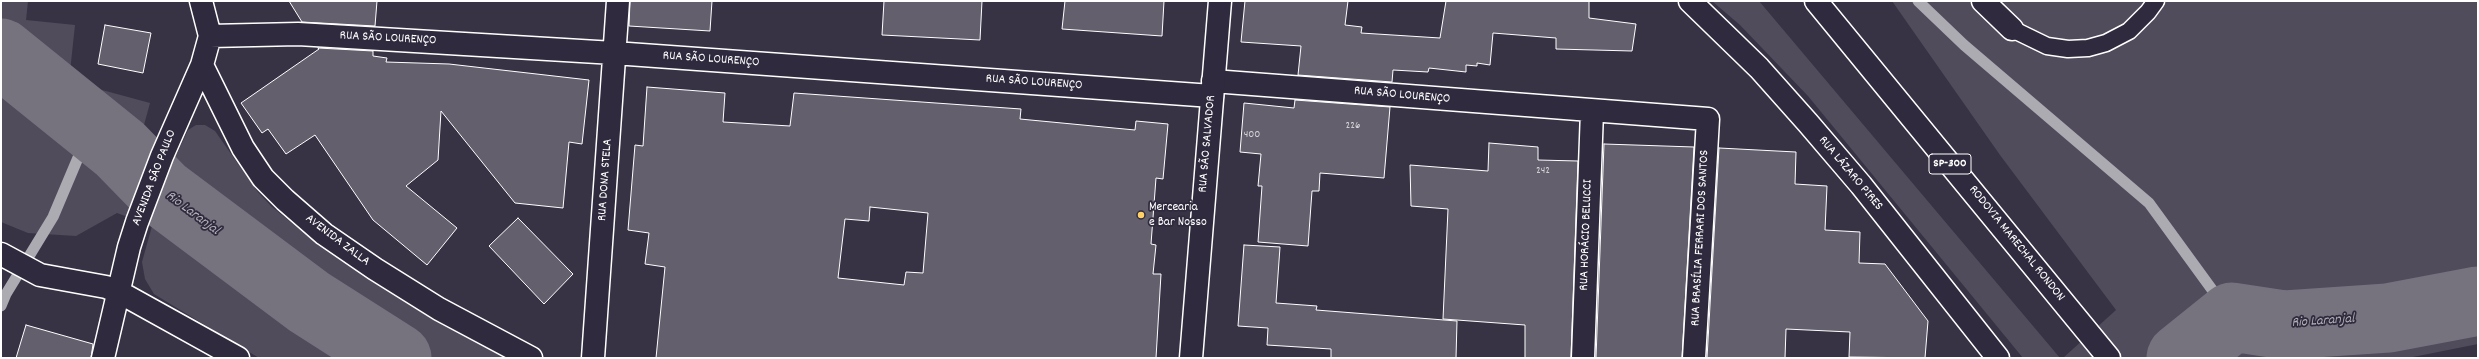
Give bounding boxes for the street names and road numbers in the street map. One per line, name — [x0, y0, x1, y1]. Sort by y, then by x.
street label: RUA SÃO LOURENÇO — [339, 29, 437, 49]
street label: RUA SÃO LOURENÇO — [662, 49, 760, 71]
street label: RUA SÃO LOURENÇO — [985, 72, 1083, 94]
street label: RUA SÃO LOURENÇO — [1353, 84, 1451, 108]
street label: RUA SÃO SALVADOR — [1196, 95, 1220, 193]
street label: AVENIDA SÃO PAULO — [130, 128, 180, 228]
street label: RUA LÁZARO PIRES — [1814, 134, 1886, 214]
street label: RUA DONA STELA — [595, 138, 617, 222]
street label: RUA BRASÍLIA FERRARI DOS SANTOS — [1689, 150, 1713, 326]
road number: SP-300 — [1929, 154, 1971, 174]
street label: RUA HORÁCIO BELUCCI — [1577, 179, 1597, 291]
street label: RODOVIA MARECHAL RONDON — [1964, 183, 2068, 305]
street label: AVENIDA ZALLA — [302, 212, 372, 270]

